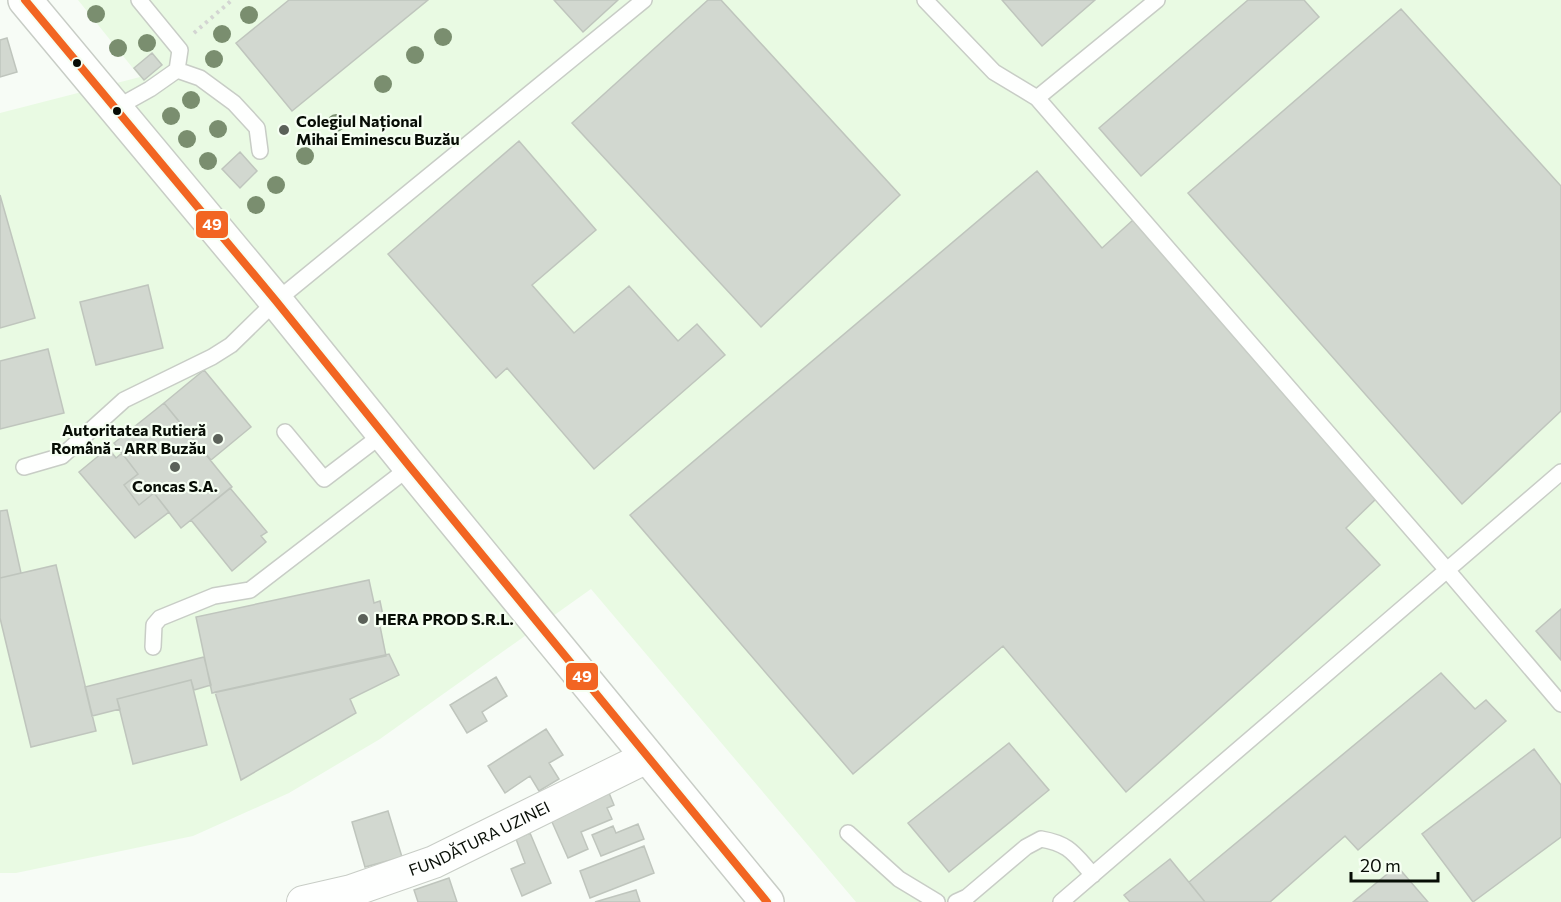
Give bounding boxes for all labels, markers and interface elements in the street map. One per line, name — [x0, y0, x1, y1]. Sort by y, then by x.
unlabelled marker — [71, 57, 83, 69]
unlabelled marker — [111, 105, 123, 117]
place label: Colegiul Național Mihai Eminescu Buzău — [296, 111, 460, 148]
marker: Colegiul Național Mihai Eminescu Buzău — [277, 123, 291, 137]
line badge: 49 — [195, 210, 229, 239]
text: 49 — [202, 214, 222, 233]
place label: Autoritatea Rutieră Română - ARR Buzău — [51, 420, 206, 457]
marker: Autoritatea Rutieră Română - ARR Buzău — [211, 432, 225, 446]
marker: Concas S.A. — [168, 460, 182, 474]
place label: Concas S.A. — [132, 476, 218, 495]
place label: HERA PROD S.R.L. — [375, 609, 514, 628]
marker: HERA PROD S.R.L. — [356, 612, 370, 626]
line badge: 49 — [565, 662, 599, 691]
text: 49 — [572, 666, 592, 685]
street label: FUNDĂTURA UZINEI — [406, 797, 553, 879]
scale bar — [1351, 845, 1438, 883]
text: 20 m — [1360, 854, 1401, 876]

